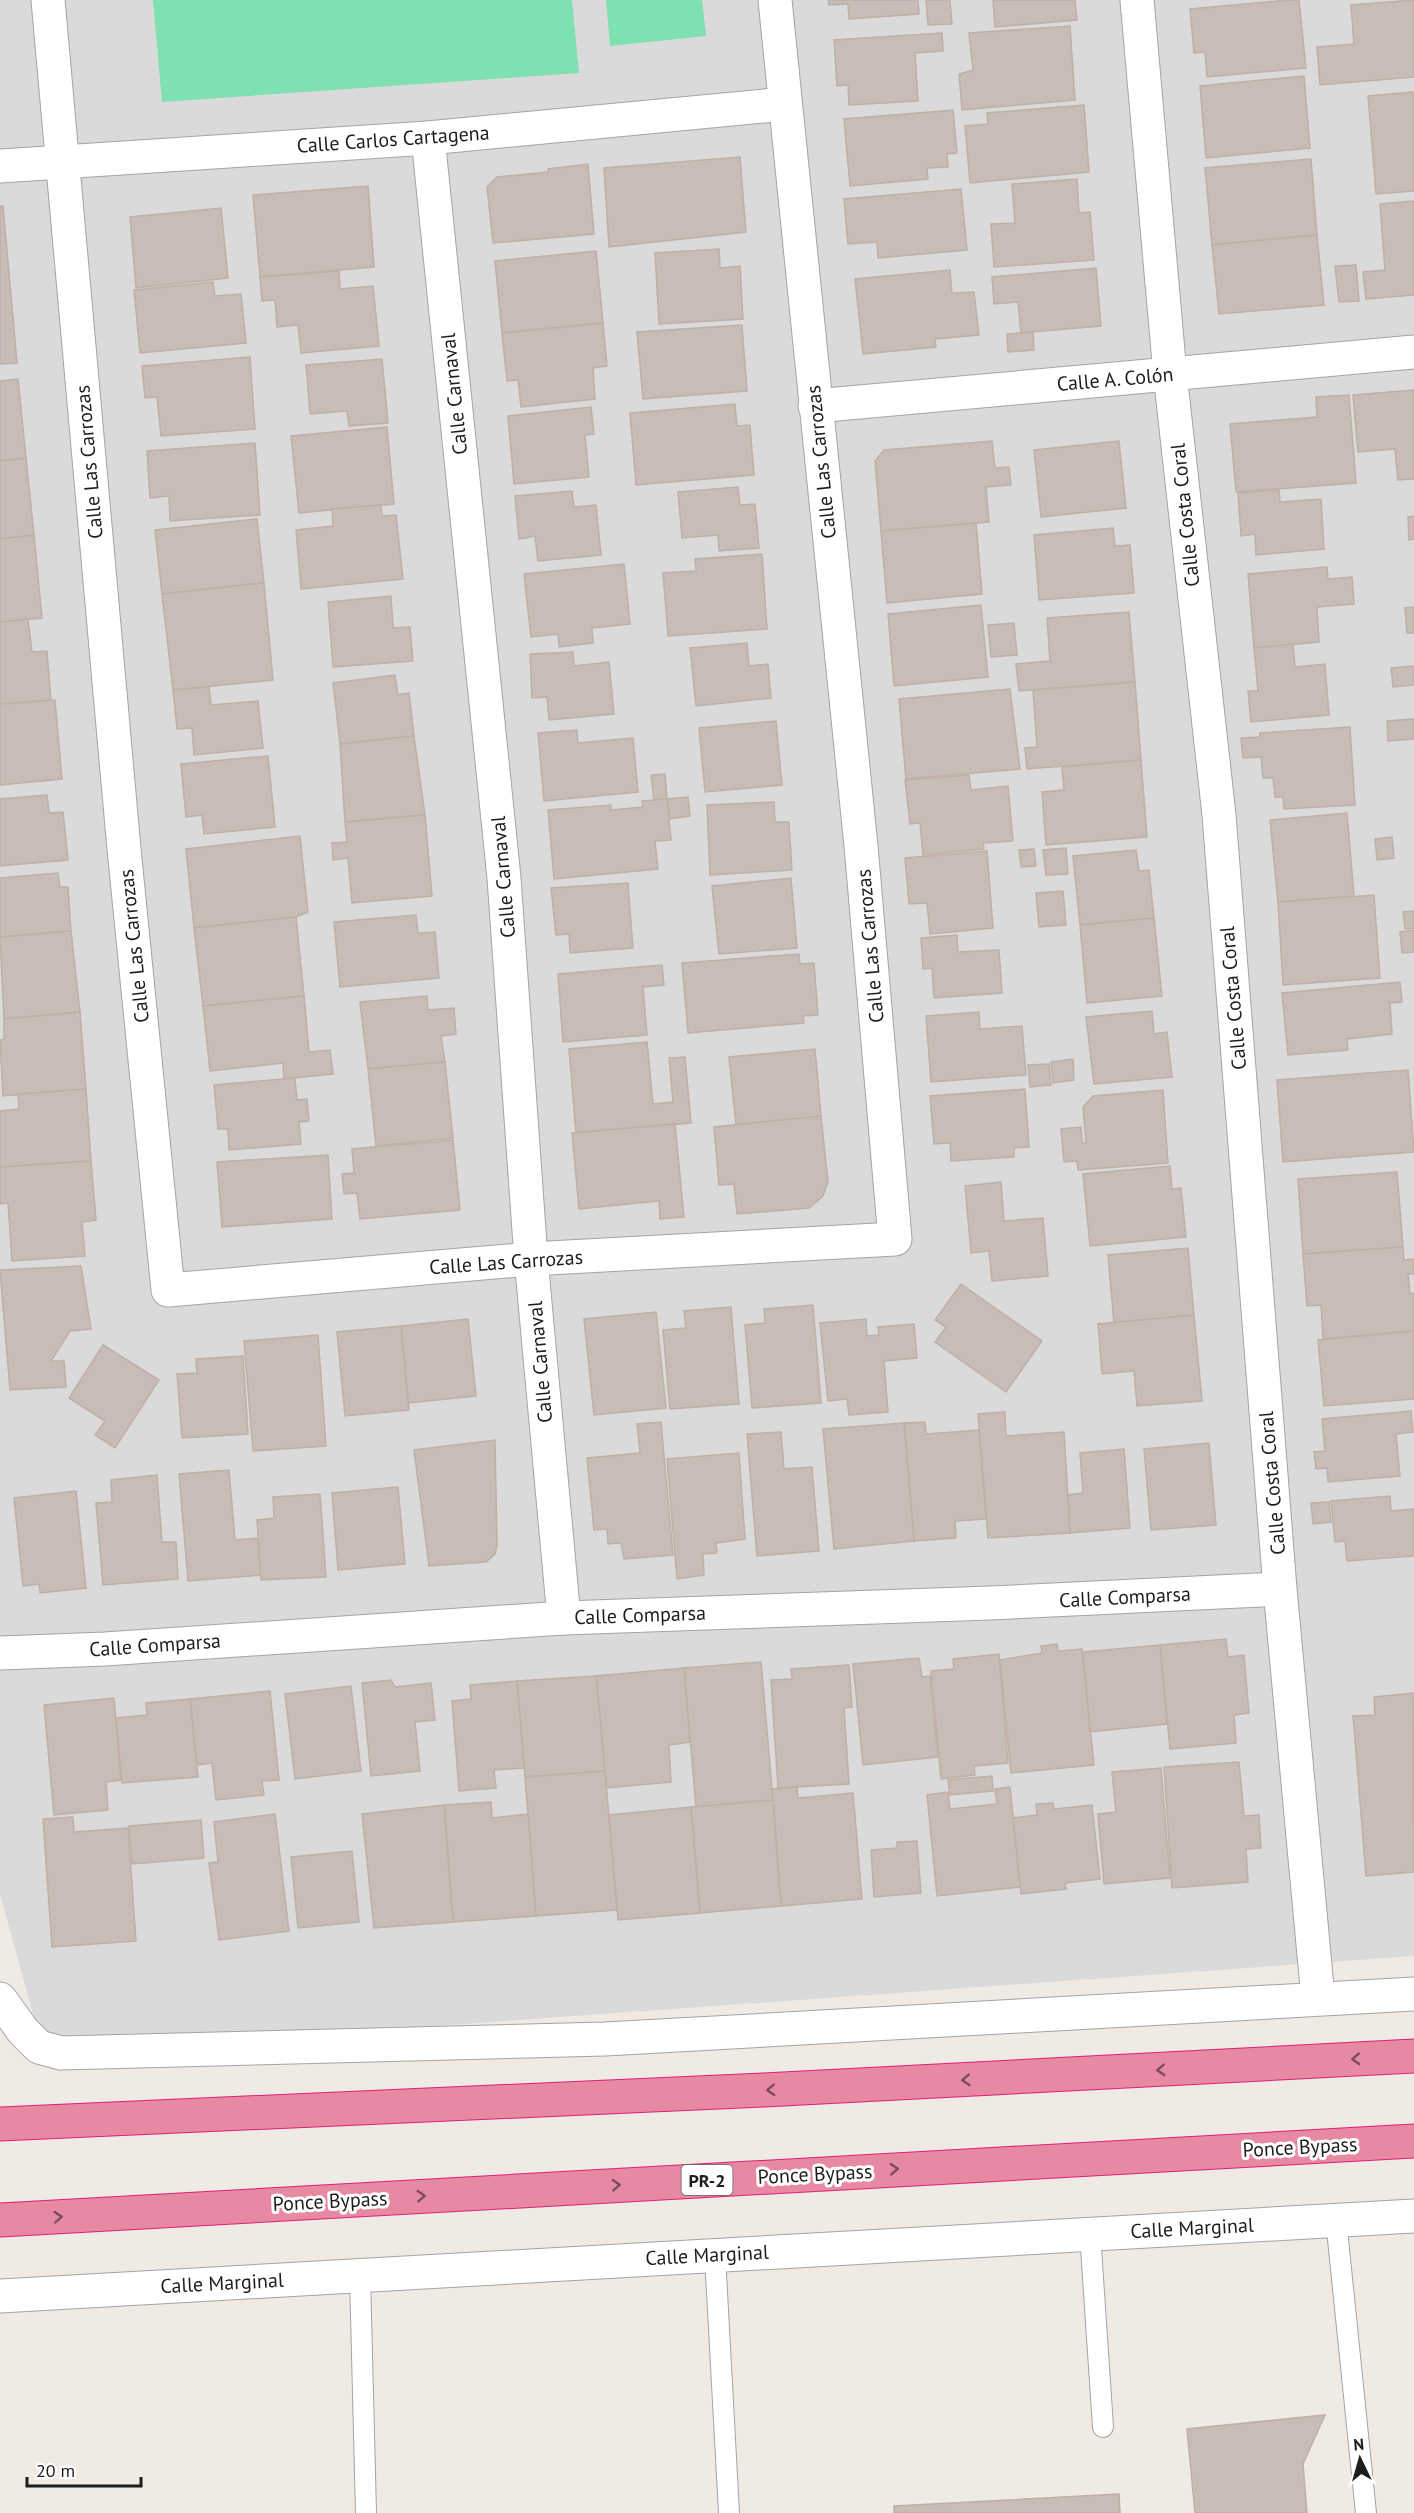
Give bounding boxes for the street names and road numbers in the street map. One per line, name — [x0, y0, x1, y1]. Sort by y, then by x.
street label: Calle Carlos Cartagena — [296, 119, 490, 159]
street label: Calle Carnaval — [435, 332, 473, 456]
street label: Calle A. Colón — [1056, 361, 1174, 397]
street label: Calle Las Carrozas — [69, 384, 109, 540]
street label: Calle Las Carrozas — [800, 384, 842, 540]
street label: Calle Costa Coral — [1165, 442, 1205, 588]
street label: Calle Carnaval — [485, 815, 521, 939]
street label: Calle Las Carrozas — [113, 868, 155, 1024]
street label: Calle Las Carrozas — [850, 868, 890, 1024]
street label: Calle Costa Coral — [1214, 925, 1252, 1071]
street label: Calle Las Carrozas — [428, 1244, 584, 1280]
street label: Calle Carnaval — [522, 1300, 558, 1424]
street label: Calle Costa Coral — [1253, 1410, 1291, 1556]
street label: Calle Comparsa — [1059, 1581, 1191, 1613]
street label: Calle Comparsa — [574, 1600, 706, 1630]
street label: Calle Comparsa — [88, 1627, 222, 1663]
street label: Ponce Bypass — [1242, 2131, 1358, 2163]
street label: Ponce Bypass — [757, 2158, 873, 2190]
road number: PR-2 — [682, 2165, 732, 2195]
street label: Ponce Bypass — [272, 2185, 388, 2217]
street label: Calle Marginal — [1130, 2212, 1255, 2244]
street label: Calle Marginal — [645, 2239, 770, 2271]
street label: Calle Marginal — [160, 2267, 285, 2299]

